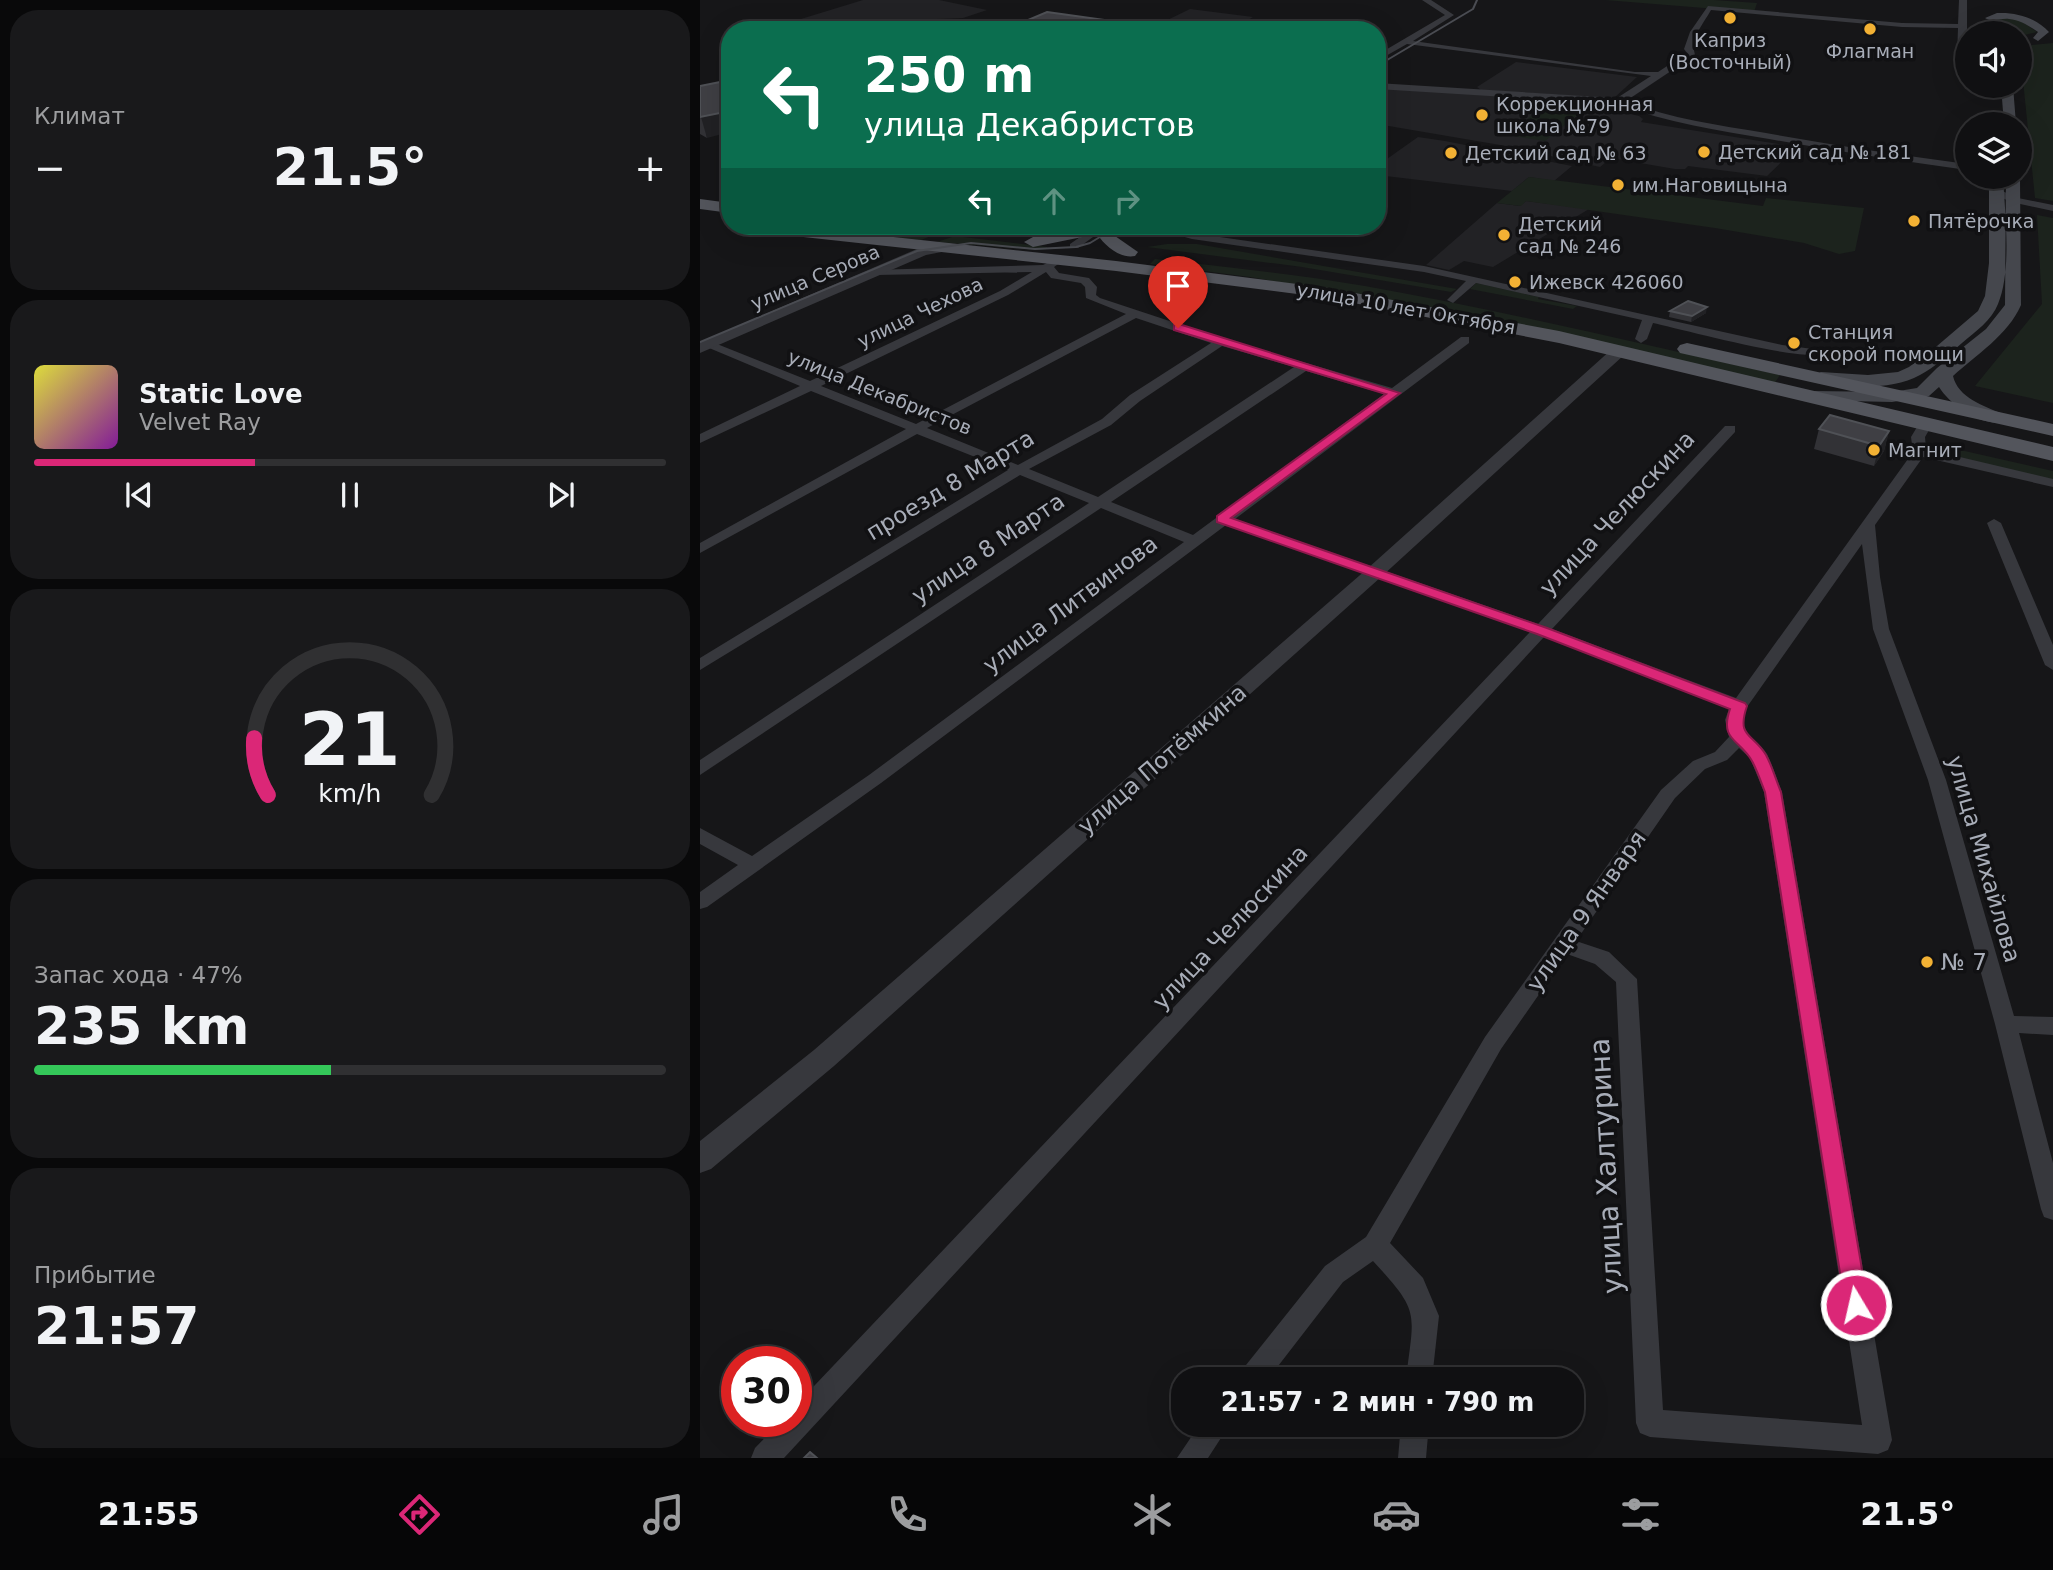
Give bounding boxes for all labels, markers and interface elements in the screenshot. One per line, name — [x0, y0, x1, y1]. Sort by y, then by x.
marker: Каприз (Восточный) — [1722, 10, 1738, 26]
marker: Флагман — [1862, 21, 1878, 37]
map controls — [1955, 21, 2032, 189]
button: sound — [1955, 21, 2032, 98]
place label: Каприз (Восточный) — [1668, 29, 1792, 73]
place label: Флагман — [1826, 40, 1914, 62]
text: 250 m — [864, 47, 1034, 104]
icon: left — [749, 49, 840, 140]
place label: Коррекционная школа №79 — [1496, 93, 1653, 137]
text: Климат — [34, 103, 125, 129]
text: улица Декабристов — [864, 106, 1195, 144]
marker: Коррекционная школа №79 — [1474, 107, 1490, 123]
button: layers — [1955, 112, 2032, 189]
text: 21.5° — [273, 137, 427, 197]
place label: Детский сад № 181 — [1718, 141, 1912, 163]
place label: Детский сад № 63 — [1465, 142, 1647, 164]
marker: Детский сад № 181 — [1696, 144, 1712, 160]
marker: Детский сад № 63 — [1443, 145, 1459, 161]
text: − — [34, 146, 66, 190]
text: + — [634, 146, 666, 190]
place label: им.Наговицына — [1632, 174, 1788, 196]
marker: им.Наговицына — [1610, 177, 1626, 193]
icon: left — [962, 182, 1000, 220]
icon: ahead — [1035, 182, 1073, 220]
icon: right — [1108, 182, 1146, 220]
place label: Пятёрочка — [1928, 210, 2035, 232]
place label: Детский сад № 246 — [1518, 213, 1621, 257]
marker: Пятёрочка — [1906, 213, 1922, 229]
marker: Детский сад № 246 — [1496, 227, 1512, 243]
street label: улица Серова — [747, 240, 883, 314]
pin — [1148, 256, 1208, 328]
icon: arrive — [1159, 267, 1197, 305]
place label: Ижевск 426060 — [1529, 271, 1684, 293]
street label: улица Чехова — [854, 272, 986, 352]
marker: Ижевск 426060 — [1507, 274, 1523, 290]
street label: улица 10 лет Октября — [1295, 278, 1517, 338]
place label: Станция скорой помощи — [1808, 321, 1964, 365]
marker: Станция скорой помощи — [1786, 335, 1802, 351]
street label: улица Декабристов — [785, 345, 975, 439]
text: Static Love — [139, 379, 303, 409]
text: Velvet Ray — [139, 409, 261, 435]
street label: проезд 8 Марта — [861, 425, 1039, 545]
street label: улица Челюскина — [1534, 426, 1700, 600]
place label: Магнит — [1888, 439, 1962, 461]
marker: Магнит — [1866, 442, 1882, 458]
icon: previous — [120, 476, 158, 514]
icon: pause — [331, 476, 369, 514]
icon: next — [542, 476, 580, 514]
street label: улица 8 Марта — [907, 487, 1069, 609]
street label: улица Литвинова — [978, 530, 1162, 678]
street label: улица Потёмкина — [1073, 679, 1251, 839]
text: 21 — [299, 697, 401, 782]
street label: улица Михайлова — [1942, 752, 2026, 966]
text: km/h — [318, 779, 382, 808]
street label: улица 9 Января — [1521, 826, 1651, 996]
street label: улица Челюскина — [1147, 840, 1313, 1014]
place label: № 7 — [1941, 949, 1987, 975]
marker: № 7 — [1919, 954, 1935, 970]
text: Запас хода · 47% — [34, 962, 243, 988]
text: 235 km — [34, 996, 249, 1056]
street label: улица Халтурина — [1583, 1037, 1629, 1295]
text: Прибытие — [34, 1262, 156, 1288]
position arrow — [1819, 1268, 1893, 1342]
text: 21:57 — [34, 1296, 200, 1356]
speed limit sign: 30 — [721, 1346, 812, 1437]
text: 21:57 · 2 мин · 790 m — [1221, 1387, 1534, 1417]
icon: directions — [395, 1490, 444, 1539]
icon: music — [639, 1490, 688, 1539]
icon: phone — [883, 1490, 932, 1539]
icon: climate — [1128, 1490, 1177, 1539]
icon: car — [1372, 1490, 1421, 1539]
icon: filters — [1616, 1490, 1665, 1539]
text: 21:55 — [98, 1495, 199, 1533]
text: 21.5° — [1860, 1495, 1955, 1533]

